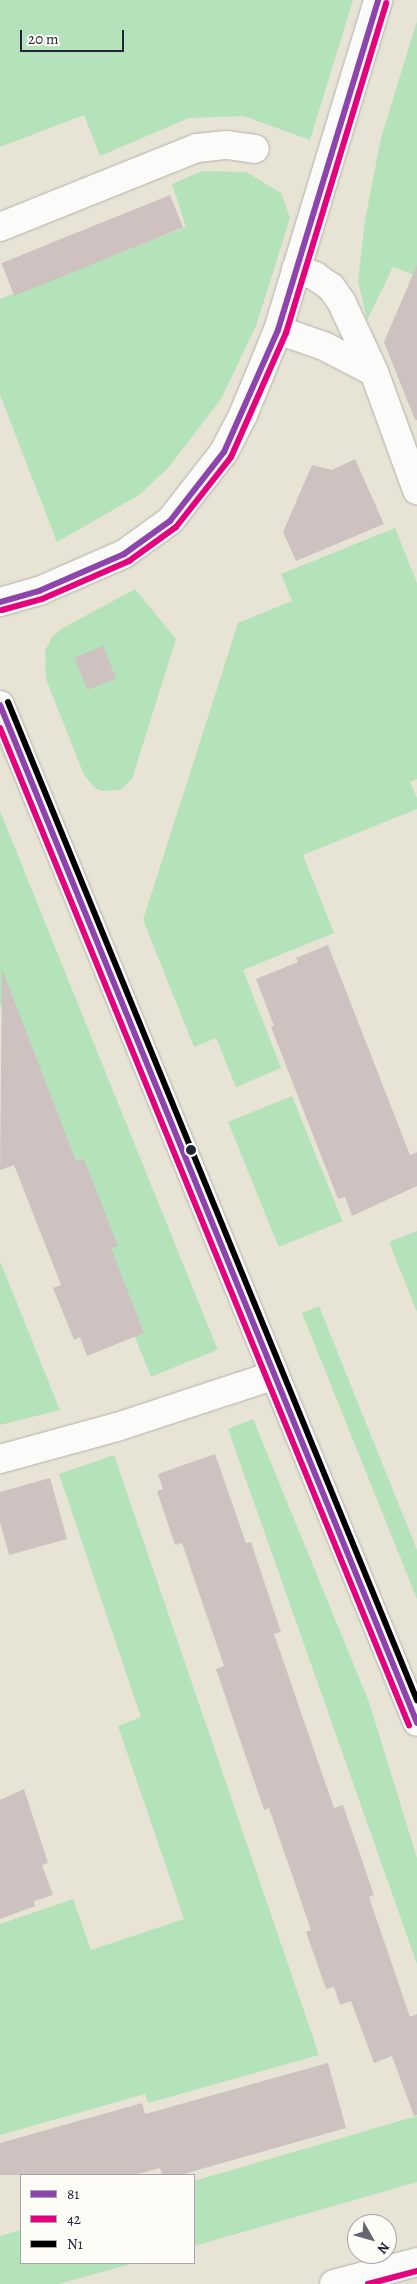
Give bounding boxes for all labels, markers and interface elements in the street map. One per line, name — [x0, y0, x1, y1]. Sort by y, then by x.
scale bar — [22, 20, 126, 52]
text: 20 m — [28, 29, 59, 49]
unlabelled marker — [186, 1145, 196, 1155]
legend — [20, 2174, 195, 2264]
text: 81 — [67, 2184, 79, 2204]
text: 42 — [67, 2209, 81, 2229]
north arrow — [347, 2214, 397, 2264]
text: N1 — [67, 2234, 83, 2254]
text: N — [373, 2238, 394, 2258]

